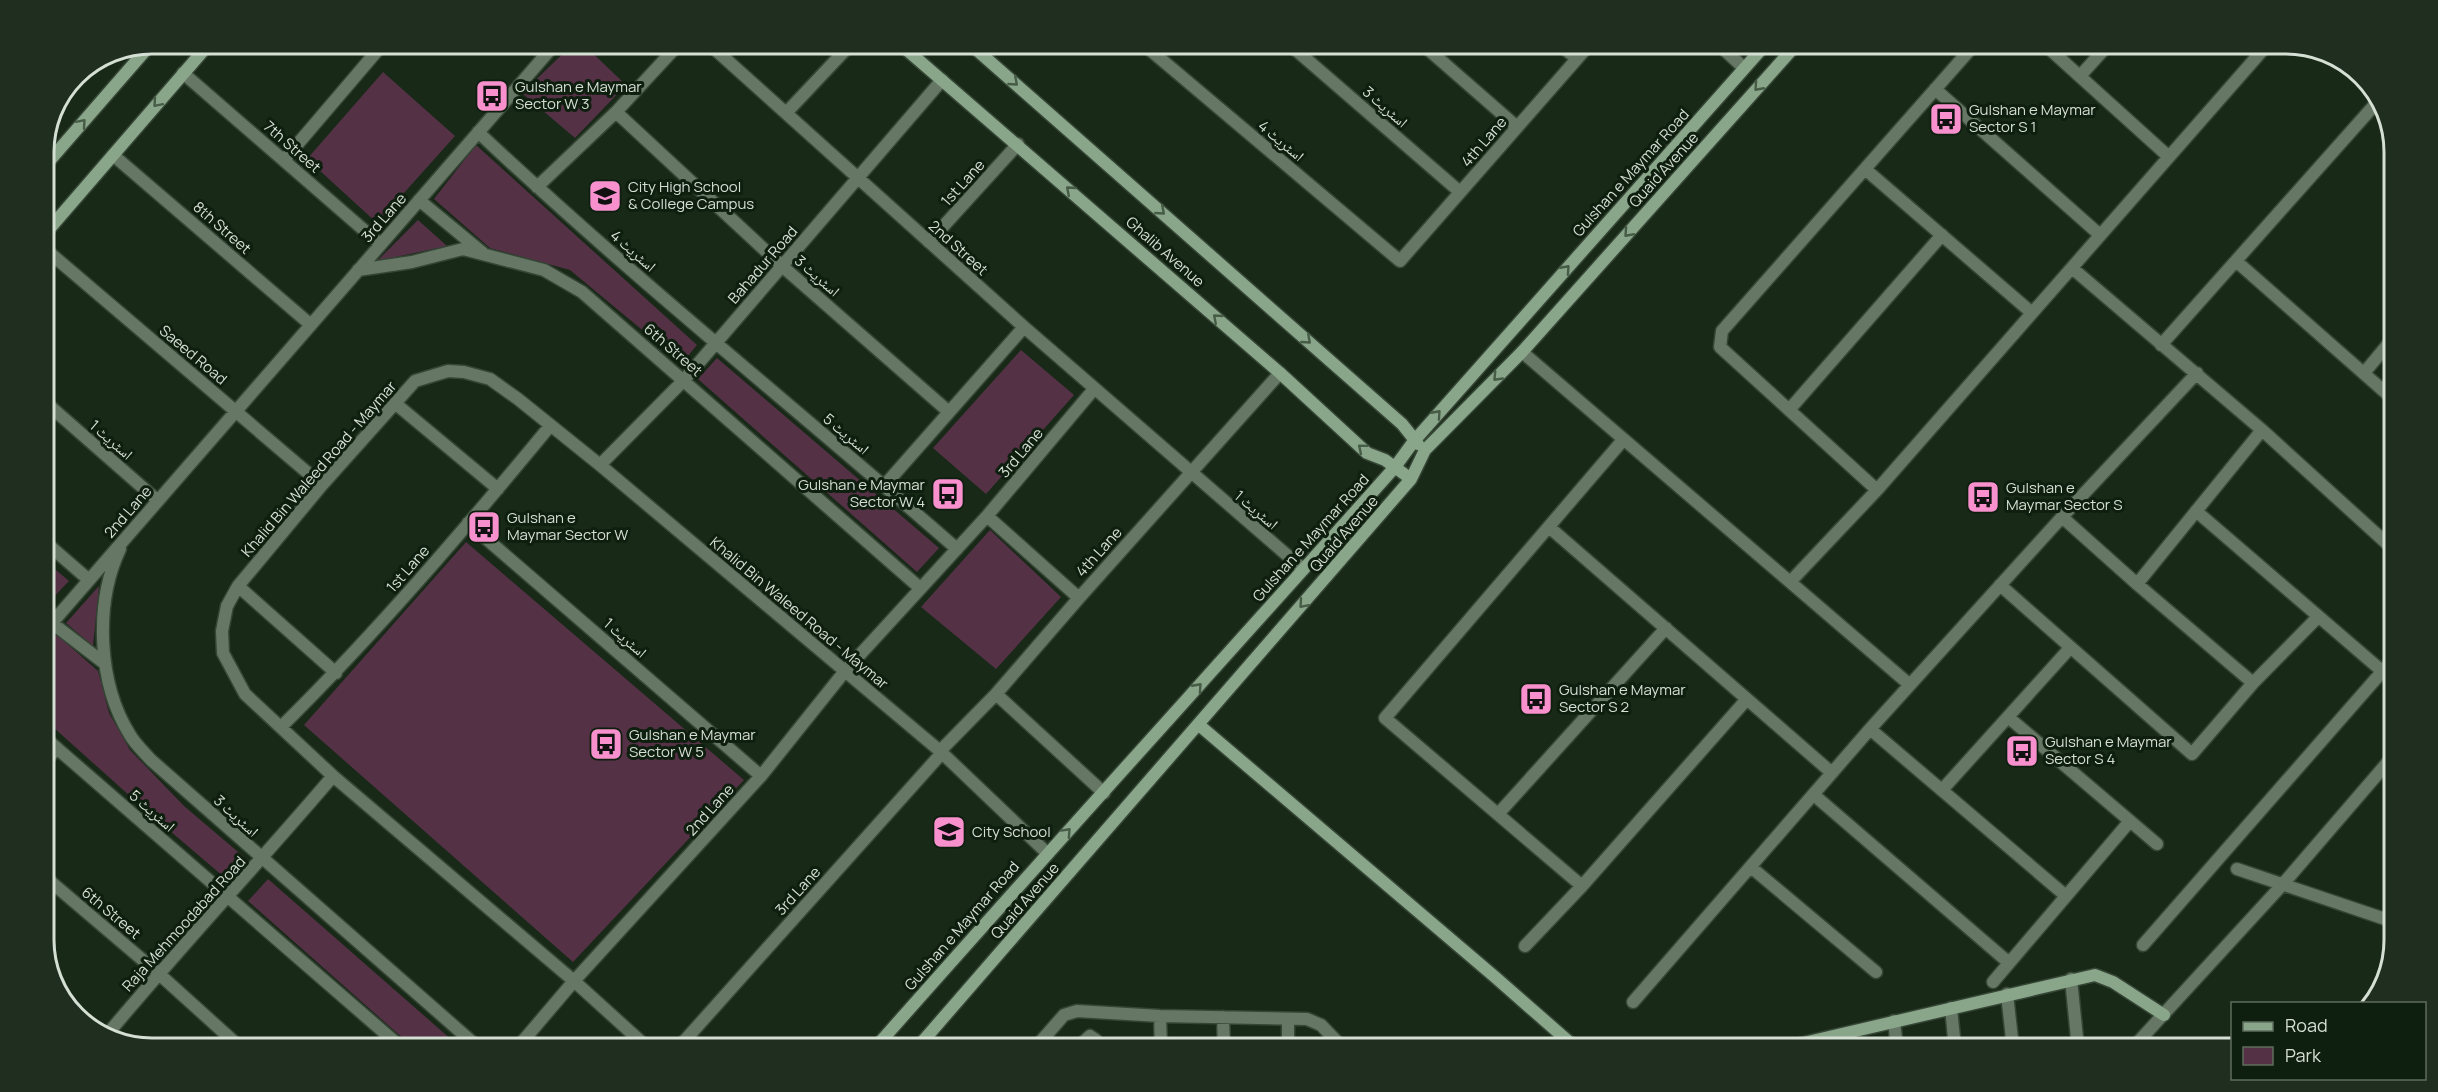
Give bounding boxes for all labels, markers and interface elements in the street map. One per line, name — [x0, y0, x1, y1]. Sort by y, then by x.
one-way arrow — [1007, 75, 1018, 86]
place label: Gulshan e Maymar Sector W 3 — [515, 76, 642, 114]
bus stop icon: Gulshan e Maymar Sector W 3 — [474, 78, 510, 114]
one-way arrow — [1754, 80, 1765, 91]
street label: اسٹریٹ 3 — [1358, 81, 1412, 132]
one-way arrow — [153, 97, 164, 107]
place label: Gulshan e Maymar Sector S 1 — [1969, 99, 2096, 137]
bus stop icon: Gulshan e Maymar Sector S 1 — [1928, 101, 1964, 137]
street label: Gulshan e Maymar Road — [1568, 104, 1694, 241]
street label: 4th Lane — [1456, 112, 1512, 171]
street label: اسٹریٹ 4 — [1254, 115, 1309, 166]
street label: 7th Street — [259, 116, 325, 177]
one-way arrow — [75, 119, 86, 130]
street label: Quaid Avenue — [1624, 127, 1703, 212]
street label: 1st Lane — [936, 155, 989, 211]
place label: City High School & College Campus — [628, 176, 754, 214]
school or university icon: City High School & College Campus — [587, 178, 623, 214]
one-way arrow — [1066, 186, 1077, 197]
street label: 3rd Lane — [356, 188, 411, 247]
street label: 8th Street — [189, 197, 256, 259]
one-way arrow — [1154, 204, 1164, 215]
street label: Ghalib Avenue — [1121, 212, 1209, 292]
street label: 2nd Street — [924, 215, 993, 280]
street label: Bahadur Road — [723, 221, 802, 308]
street label: اسٹریٹ 4 — [606, 225, 661, 276]
one-way arrow — [1624, 226, 1635, 236]
street label: اسٹریٹ 3 — [790, 250, 844, 301]
one-way arrow — [1559, 265, 1570, 275]
one-way arrow — [1213, 314, 1224, 325]
street label: 6th Street — [640, 318, 707, 381]
street label: Saeed Road — [155, 320, 232, 389]
one-way arrow — [1300, 333, 1311, 344]
one-way arrow — [1494, 370, 1505, 381]
street label: Khalid Bin Waleed Road - Maymar — [236, 376, 401, 561]
street label: اسٹریٹ 5 — [819, 408, 874, 459]
one-way arrow — [1430, 411, 1441, 421]
street label: اسٹریٹ 1 — [85, 415, 138, 464]
street label: 3rd Lane — [994, 423, 1048, 482]
one-way arrow — [1358, 445, 1369, 456]
street label: Gulshan e Maymar Road — [1248, 469, 1374, 606]
place label: Gulshan e Maymar Sector W 4 — [798, 474, 926, 512]
bus stop icon: Gulshan e Maymar Sector W 4 — [930, 476, 966, 512]
place label: Gulshan e Maymar Sector S — [2006, 477, 2122, 515]
bus stop icon: Gulshan e Maymar Sector S — [1965, 479, 2001, 515]
street label: 2nd Lane — [99, 481, 156, 542]
street label: اسٹریٹ 1 — [1230, 485, 1283, 534]
street label: Quaid Avenue — [1305, 491, 1383, 576]
place label: Gulshan e Maymar Sector W — [507, 507, 628, 545]
bus stop icon: Gulshan e Maymar Sector W — [466, 509, 502, 545]
street label: 4th Lane — [1071, 522, 1127, 581]
street label: Khalid Bin Waleed Road - Maymar — [706, 532, 893, 694]
street label: 1st Lane — [381, 540, 434, 597]
one-way arrow — [1299, 597, 1310, 608]
street label: اسٹریٹ 1 — [599, 613, 652, 662]
place label: Gulshan e Maymar Sector S 2 — [1559, 679, 1686, 717]
bus stop icon: Gulshan e Maymar Sector S 2 — [1518, 681, 1554, 717]
one-way arrow — [1191, 684, 1202, 694]
place label: Gulshan e Maymar Sector W 5 — [629, 724, 756, 762]
bus stop icon: Gulshan e Maymar Sector W 5 — [588, 726, 624, 762]
place label: Gulshan e Maymar Sector S 4 — [2045, 731, 2172, 769]
bus stop icon: Gulshan e Maymar Sector S 4 — [2004, 733, 2040, 769]
street label: 2nd Lane — [681, 779, 739, 840]
street label: اسٹریٹ 5 — [125, 785, 180, 836]
street label: اسٹریٹ 3 — [209, 790, 263, 841]
school or university icon: City School — [931, 814, 967, 850]
place label: City School — [972, 821, 1051, 842]
one-way arrow — [1060, 828, 1071, 838]
street label: Raja Mehmoodabad Road — [117, 851, 250, 996]
street label: Gulshan e Maymar Road — [900, 856, 1024, 995]
street label: Quaid Avenue — [986, 858, 1064, 943]
street label: 3rd Lane — [770, 862, 825, 920]
street label: 6th Street — [77, 882, 145, 944]
legend — [2231, 1002, 2426, 1080]
text: Road — [2285, 1013, 2328, 1037]
text: Park — [2285, 1043, 2322, 1067]

